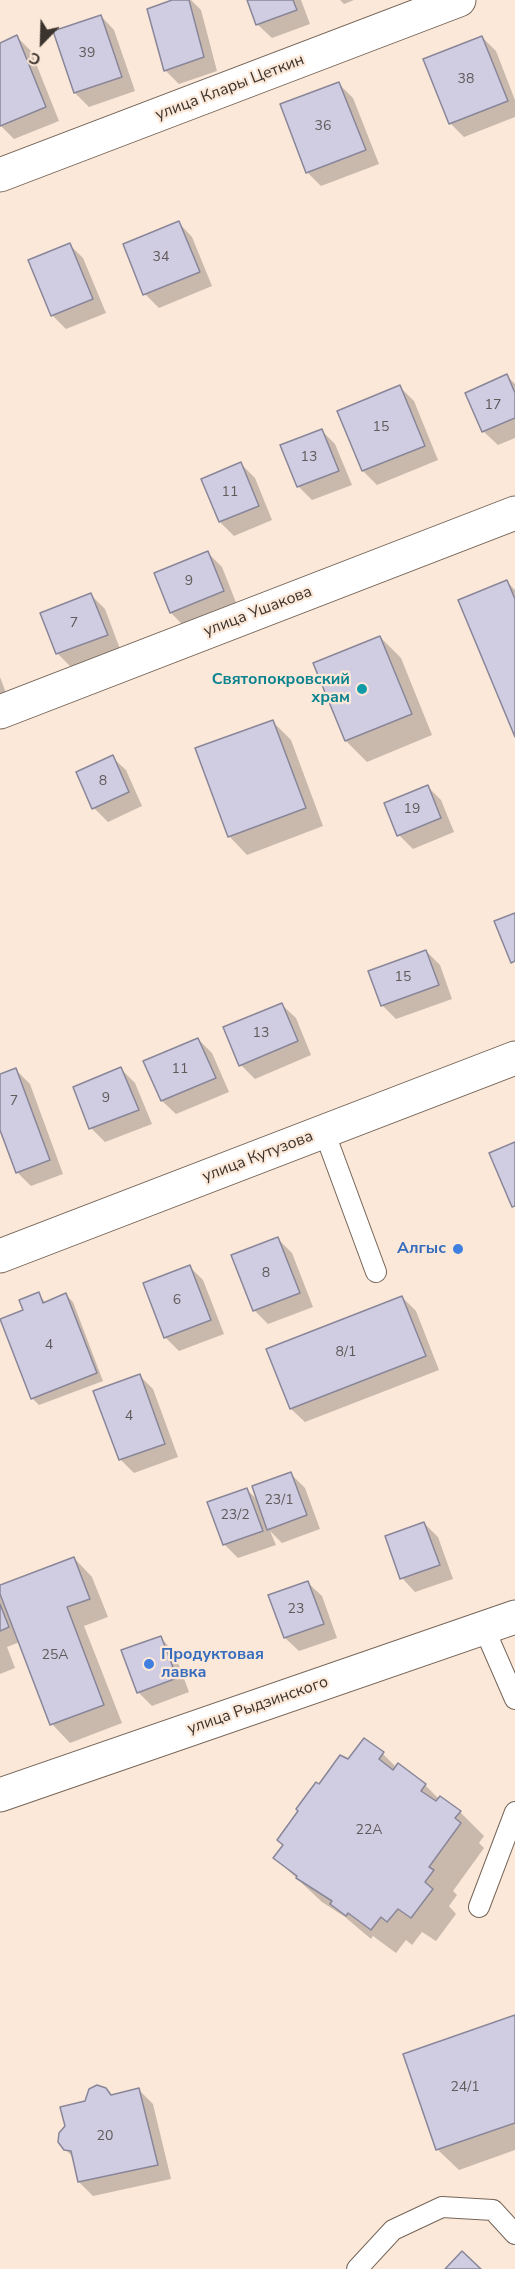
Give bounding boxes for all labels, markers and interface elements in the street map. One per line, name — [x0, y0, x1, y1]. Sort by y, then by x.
north arrow — [12, 12, 72, 72]
text: С — [26, 46, 44, 71]
house number: 39 — [79, 46, 95, 62]
street label: улица Клары Цеткин — [153, 51, 307, 125]
house number: 38 — [458, 72, 474, 88]
house number: 36 — [315, 119, 331, 135]
house number: 34 — [153, 250, 169, 266]
house number: 17 — [485, 398, 501, 414]
house number: 15 — [373, 420, 389, 436]
house number: 13 — [301, 450, 317, 466]
house number: 11 — [222, 485, 238, 501]
house number: 9 — [185, 574, 193, 590]
street label: улица Ушакова — [201, 583, 315, 641]
house number: 7 — [70, 616, 78, 632]
place label: Святопокровский храм — [212, 670, 350, 708]
marker: Святопокровский храм — [355, 682, 369, 696]
house number: 8 — [99, 774, 107, 790]
house number: 19 — [404, 802, 420, 818]
house number: 15 — [395, 970, 411, 986]
house number: 13 — [253, 1026, 269, 1042]
house number: 11 — [172, 1062, 188, 1078]
house number: 9 — [102, 1091, 110, 1107]
house number: 7 — [10, 1094, 18, 1110]
street label: улица Кутузова — [200, 1127, 316, 1187]
place label: Алгыс — [397, 1239, 446, 1259]
marker: Алгыс — [451, 1242, 465, 1256]
house number: 8 — [262, 1266, 270, 1282]
house number: 6 — [173, 1293, 181, 1309]
house number: 4 — [45, 1338, 53, 1354]
house number: 8/1 — [336, 1345, 356, 1361]
house number: 4 — [125, 1409, 133, 1425]
house number: 23/1 — [264, 1493, 294, 1509]
house number: 23/2 — [220, 1508, 250, 1524]
house number: 23 — [288, 1602, 304, 1618]
place label: Продуктовая лавка — [161, 1645, 264, 1683]
house number: 25А — [41, 1648, 69, 1664]
marker: Продуктовая лавка — [142, 1657, 156, 1671]
street label: улица Рыдзинского — [185, 1673, 331, 1739]
house number: 22А — [355, 1823, 383, 1839]
house number: 24/1 — [450, 2080, 480, 2096]
house number: 20 — [97, 2129, 113, 2145]

